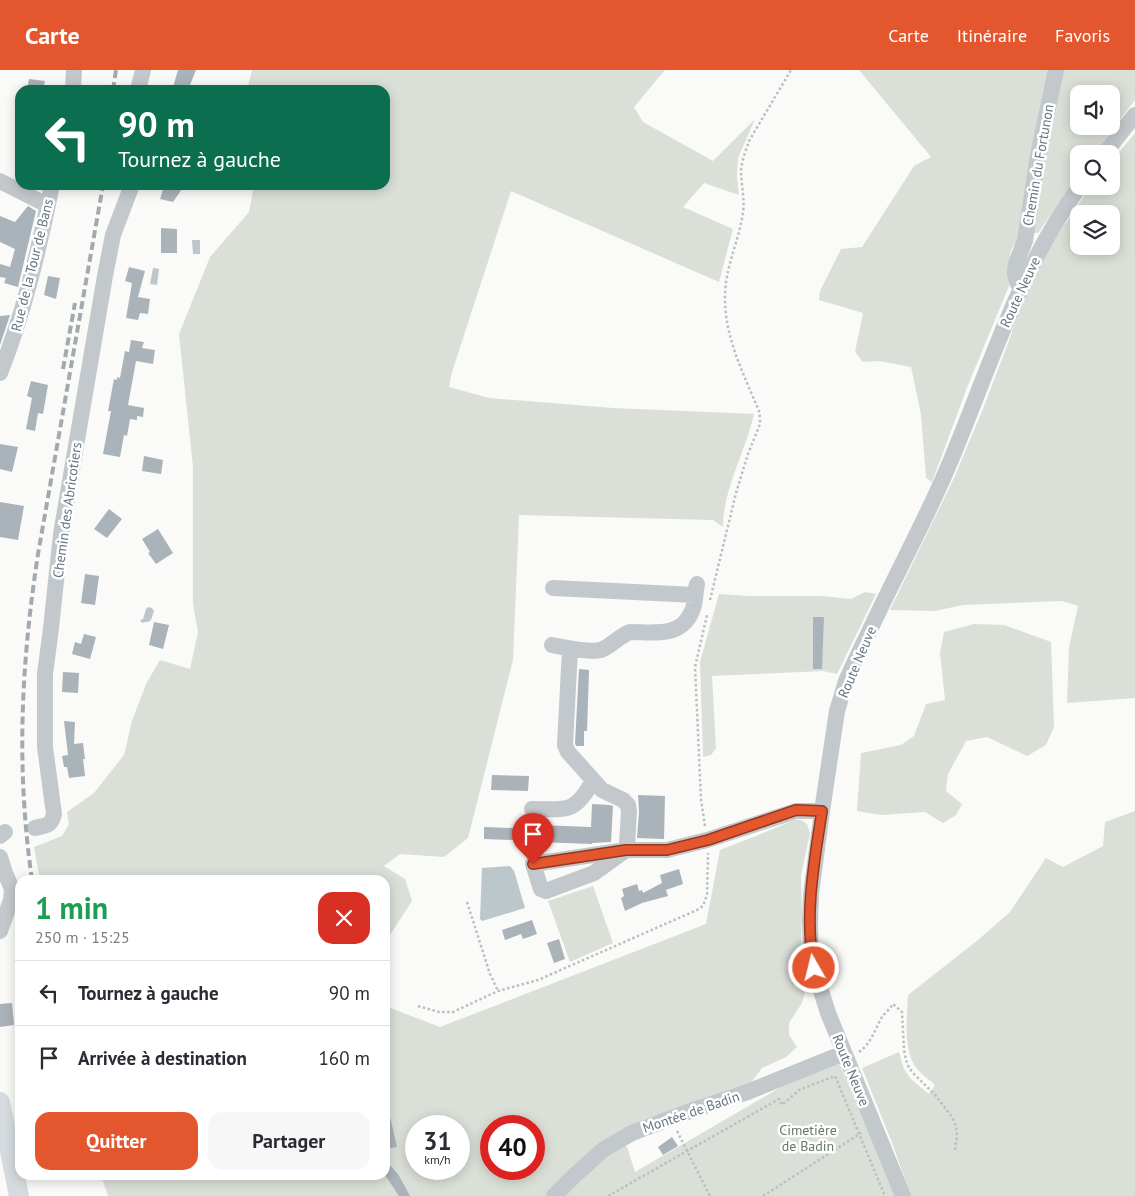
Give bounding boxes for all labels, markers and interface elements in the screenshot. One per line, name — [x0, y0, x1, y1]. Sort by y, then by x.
text: Carte — [25, 20, 80, 51]
text: Carte — [888, 24, 929, 47]
text: Itinéraire — [957, 24, 1027, 47]
text: Favoris — [1055, 24, 1110, 47]
map controls — [1070, 85, 1120, 255]
button: sound — [1070, 85, 1120, 135]
text: 90 m — [118, 101, 195, 147]
street label: Chemin du Fortunon — [1018, 103, 1058, 227]
icon: left — [35, 105, 100, 170]
text: Tournez à gauche — [118, 145, 281, 173]
button: search — [1070, 145, 1120, 195]
street label: Rue de la Tour de Bans — [7, 197, 57, 333]
button: layers — [1070, 205, 1120, 255]
street label: Route Neuve — [996, 254, 1044, 330]
street label: Chemin des Abricotiers — [49, 441, 85, 579]
street label: Route Neuve — [834, 624, 880, 700]
pin — [512, 813, 554, 864]
icon: arrive — [519, 820, 547, 848]
text: 1 min — [35, 888, 108, 927]
button: close — [318, 892, 370, 944]
text: 250 m · 15:25 — [35, 927, 130, 947]
position arrow — [787, 941, 839, 993]
icon: left — [35, 979, 63, 1007]
text: Tournez à gauche — [78, 981, 219, 1005]
text: 90 m — [329, 981, 370, 1005]
street label: Route Neuve — [828, 1031, 874, 1109]
icon: arrive — [35, 1044, 63, 1072]
text: Arrivée à destination — [78, 1046, 247, 1070]
text: 160 m — [318, 1046, 370, 1070]
street label: Montée de Badin — [640, 1087, 742, 1137]
button: Quitter — [35, 1112, 198, 1170]
button: Partager — [208, 1112, 370, 1170]
speed limit sign: 40 — [480, 1115, 545, 1180]
park label: Cimetière de Badin — [779, 1121, 837, 1155]
text: 31 — [423, 1125, 452, 1157]
text: km/h — [424, 1152, 451, 1167]

